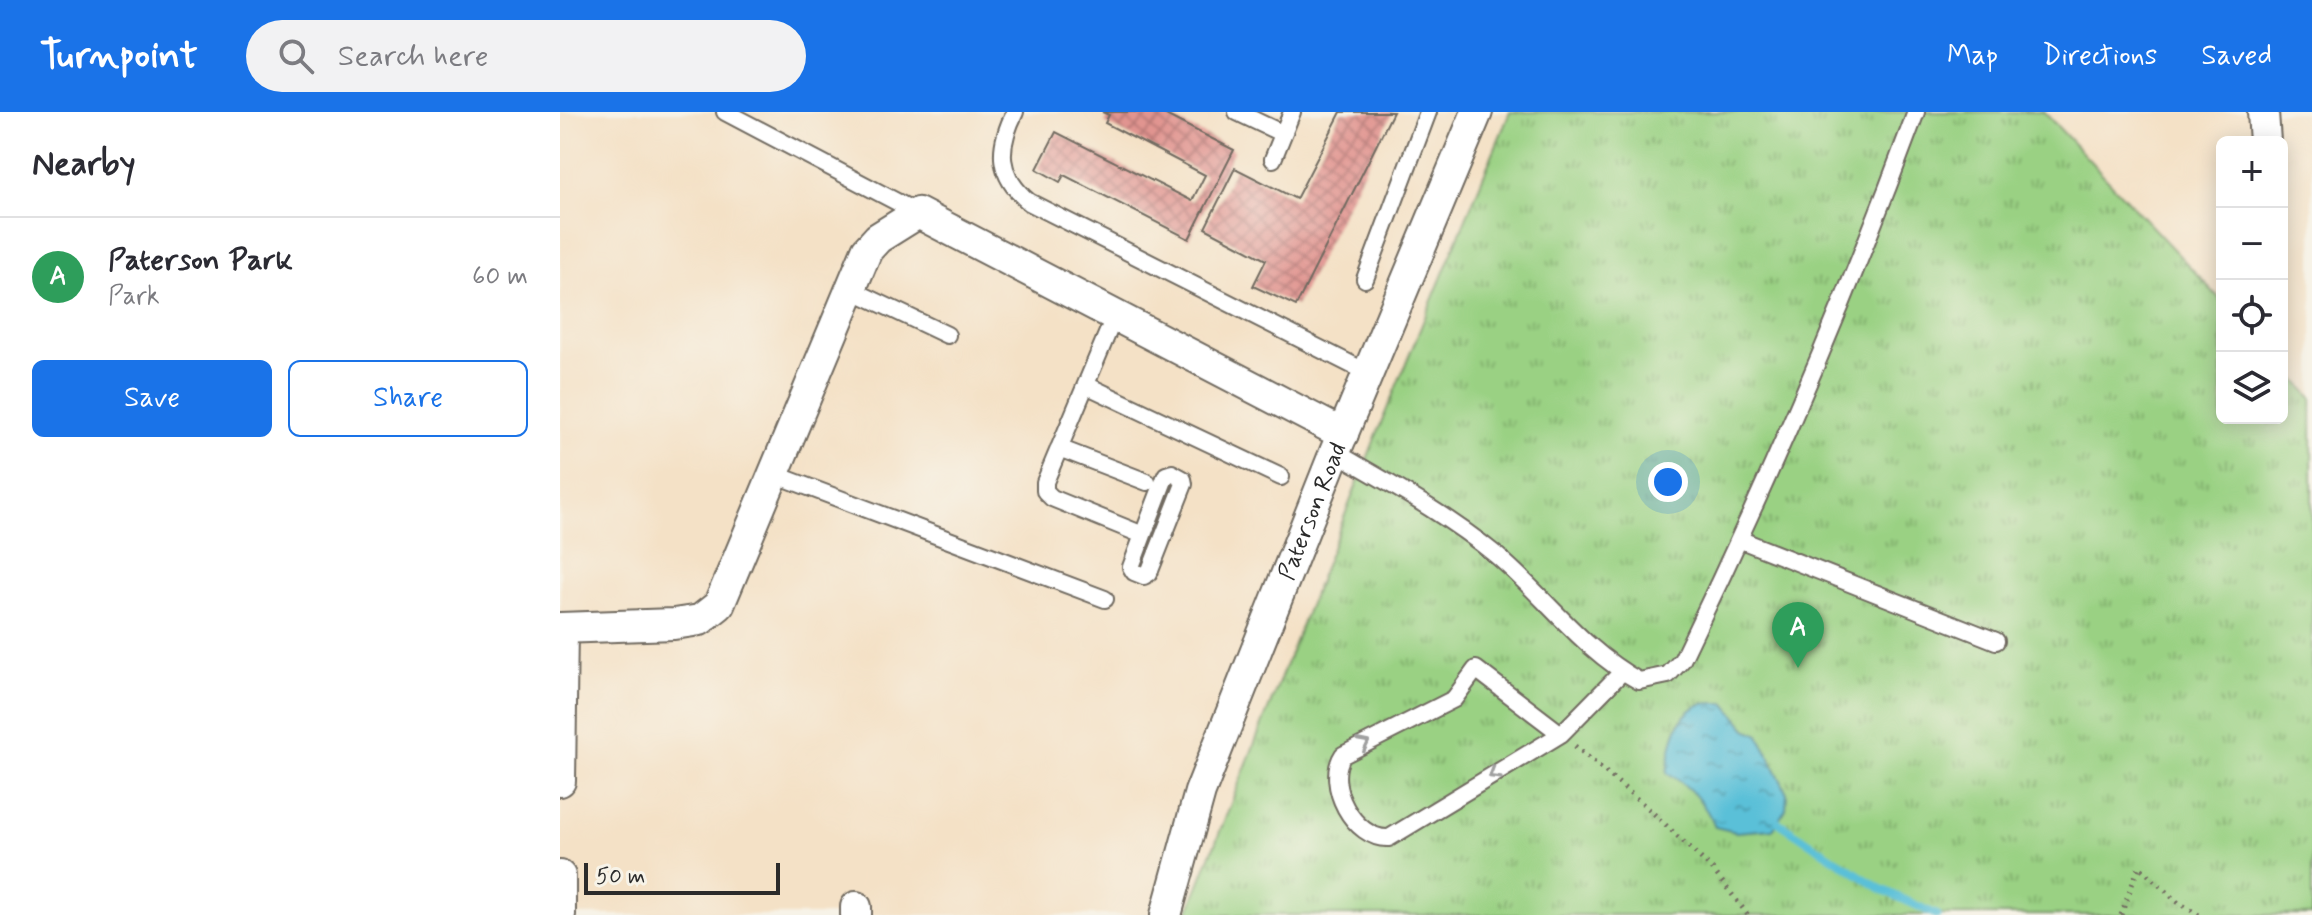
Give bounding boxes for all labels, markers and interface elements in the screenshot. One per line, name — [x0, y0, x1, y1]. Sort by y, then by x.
search box — [246, 20, 806, 92]
text: Turnpoint — [40, 32, 198, 81]
icon: search — [274, 34, 318, 78]
text: Search here — [338, 37, 489, 76]
text: Map — [1947, 38, 1998, 75]
text: Directions — [2042, 38, 2157, 75]
text: Saved — [2201, 38, 2272, 75]
map controls — [2216, 136, 2288, 424]
button: + — [2216, 136, 2288, 208]
text: Nearby — [32, 142, 136, 187]
button: − — [2216, 208, 2288, 280]
text: Paterson Park — [108, 241, 293, 280]
text: A — [49, 260, 67, 294]
text: 60 m — [472, 260, 528, 294]
text: Park — [108, 280, 160, 314]
button: locate — [2216, 280, 2288, 352]
button: layers — [2216, 352, 2288, 424]
button: Save — [32, 360, 272, 437]
button: Share — [288, 360, 528, 437]
street label: Paterson Road — [1272, 438, 1354, 585]
your location — [1648, 462, 1688, 502]
pin: A — [1772, 602, 1824, 668]
one-way arrow — [1355, 739, 1370, 754]
one-way arrow — [1488, 765, 1503, 780]
scale bar — [584, 859, 780, 895]
text: 50 m — [596, 863, 645, 891]

